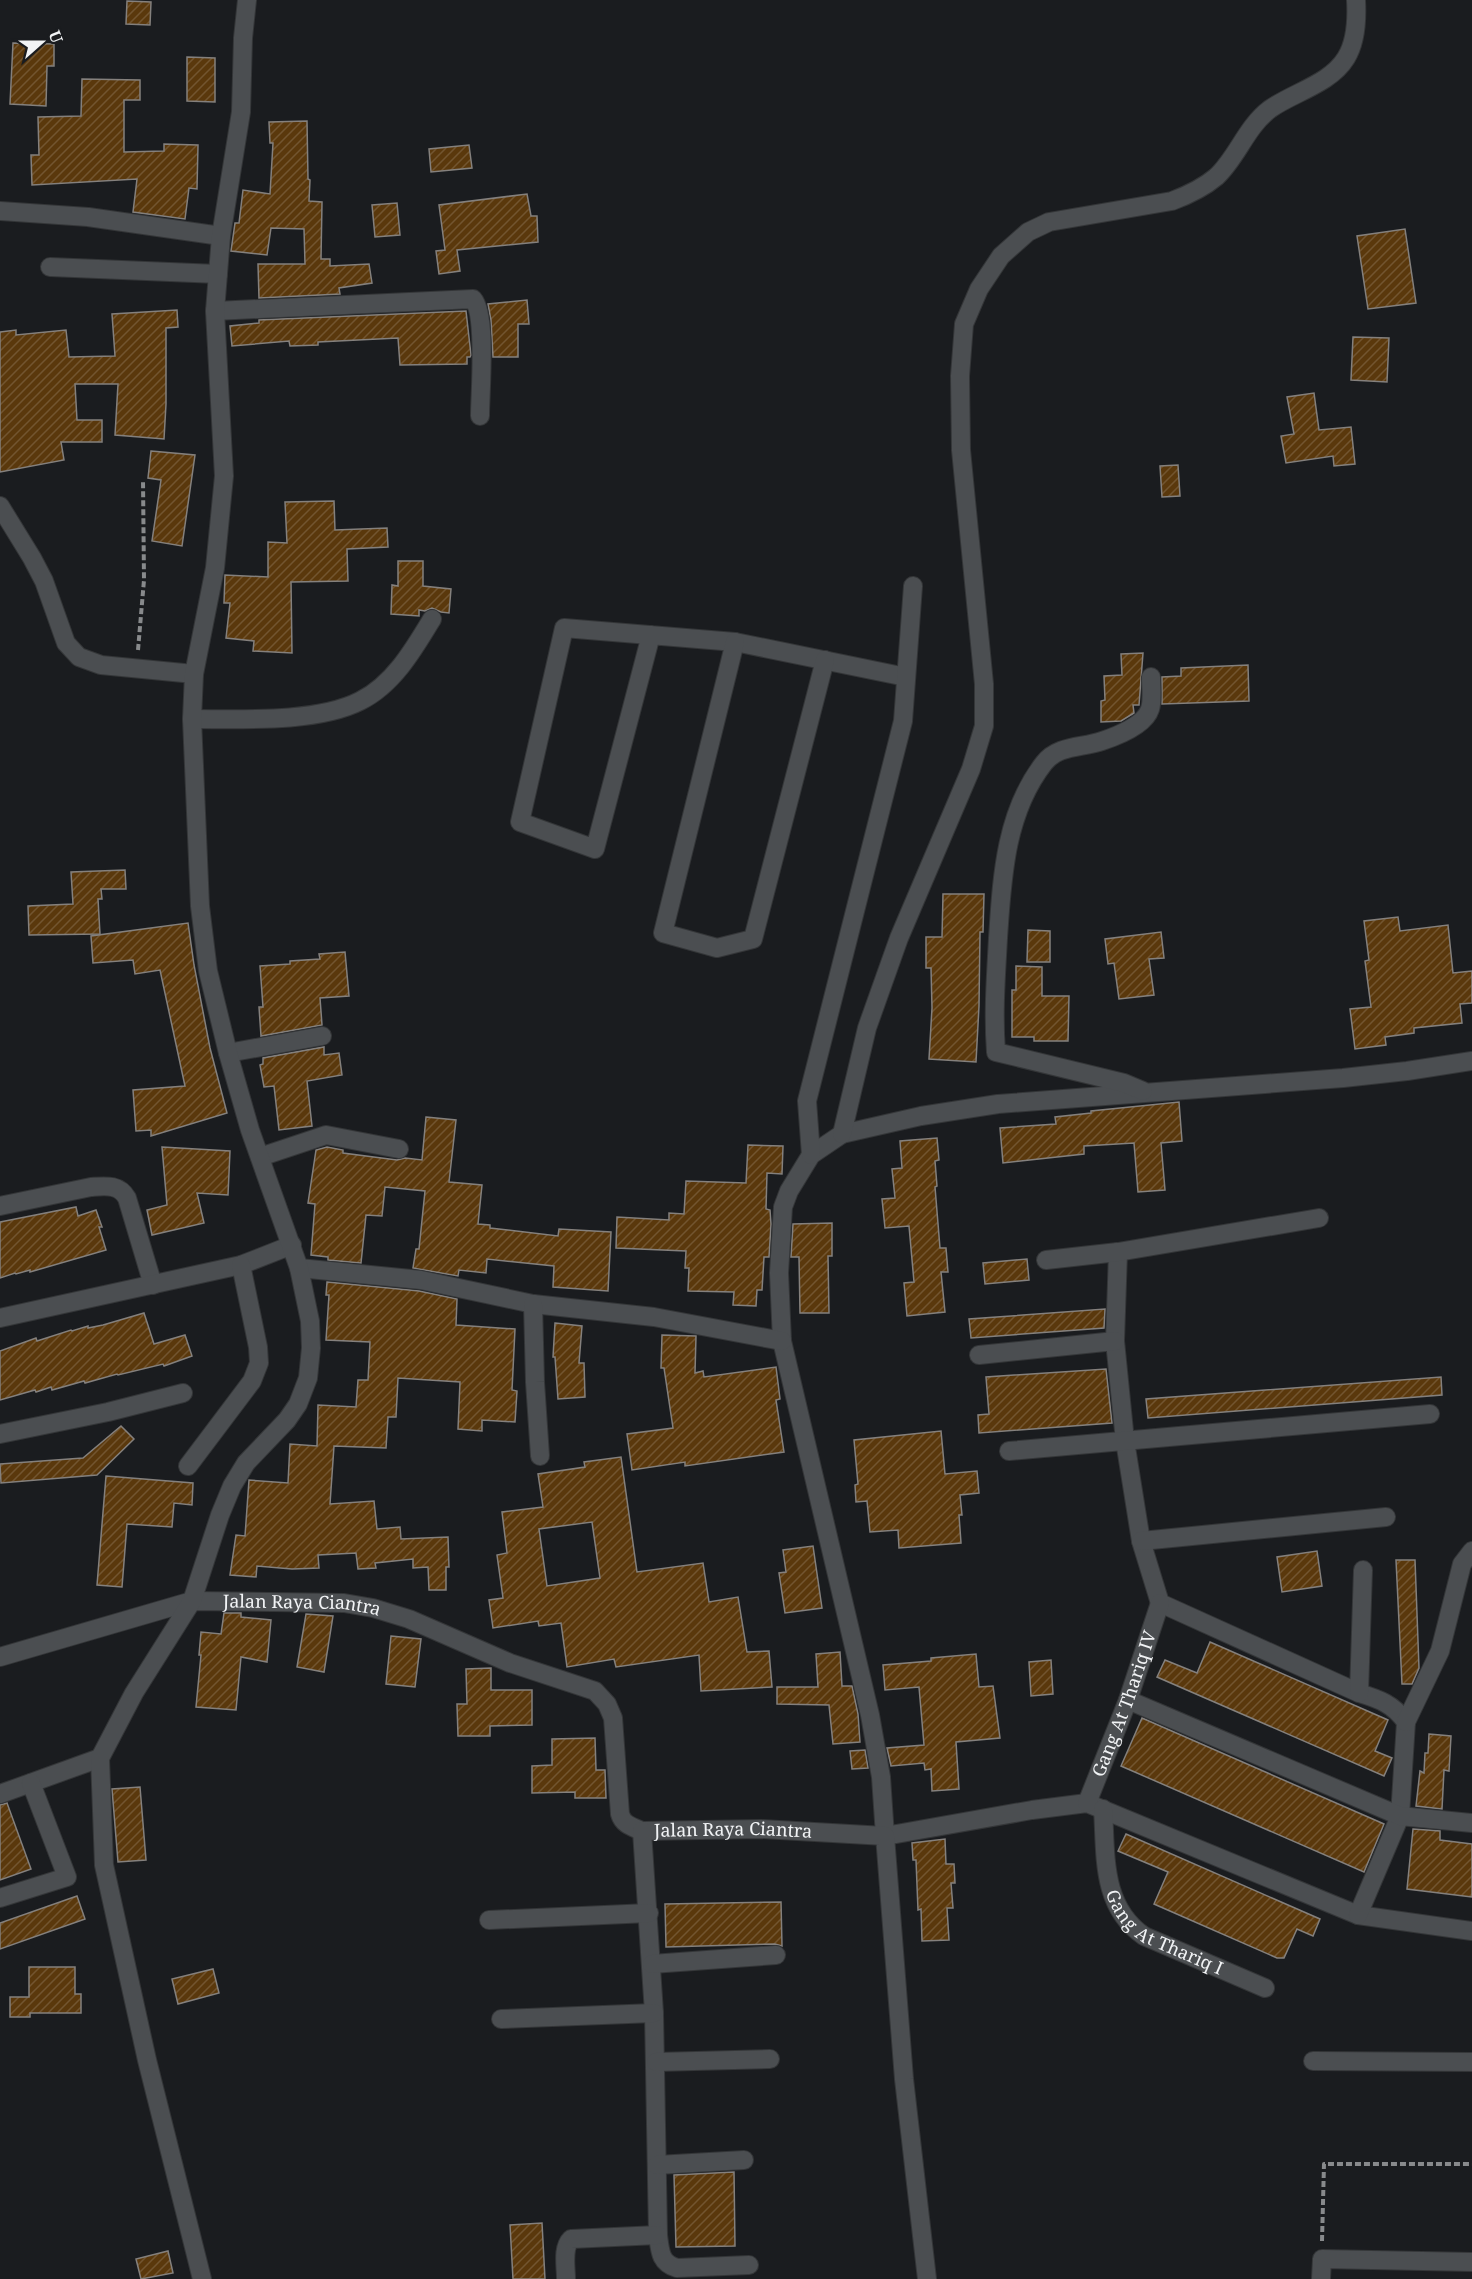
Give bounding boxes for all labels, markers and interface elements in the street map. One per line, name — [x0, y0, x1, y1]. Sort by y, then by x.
north arrow — [12, 12, 72, 72]
text: U — [44, 27, 68, 46]
street label: Jalan Raya Ciantra — [222, 1588, 384, 1621]
street label: Gang At Thariq IV — [1086, 1627, 1161, 1780]
street label: Jalan Raya Ciantra — [653, 1816, 813, 1843]
street label: Gang At Thariq I — [1101, 1886, 1227, 1980]

